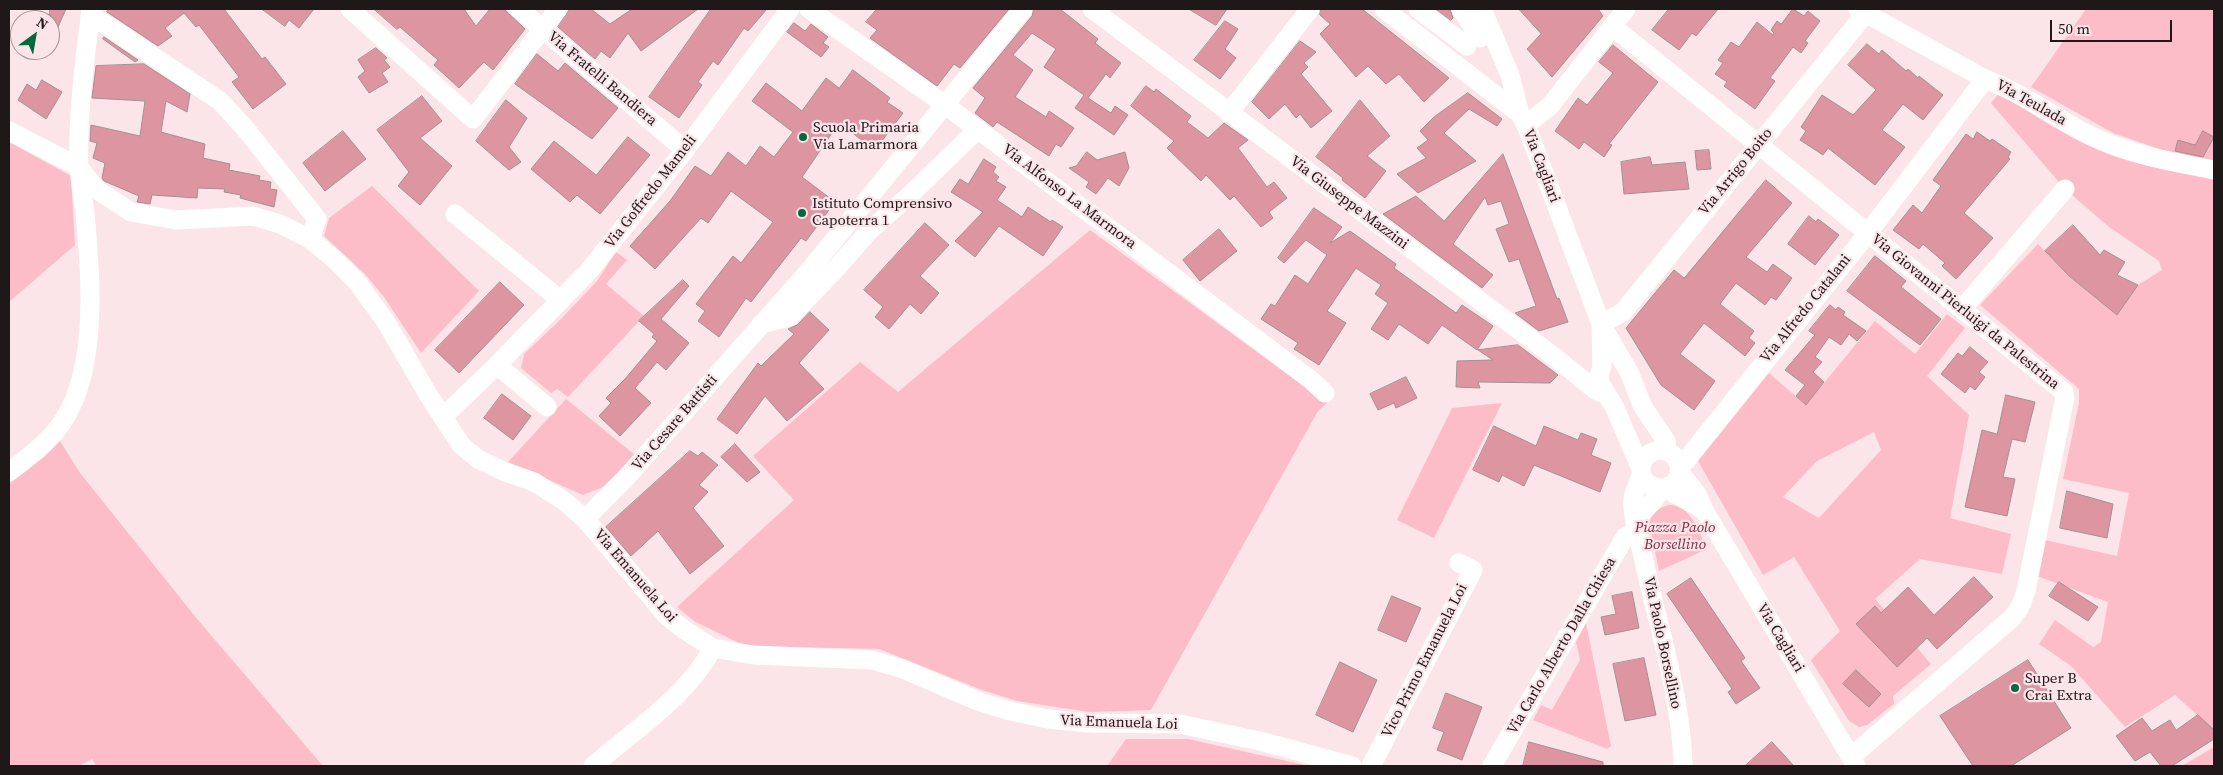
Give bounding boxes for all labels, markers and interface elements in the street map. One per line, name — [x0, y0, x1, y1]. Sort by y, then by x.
north arrow — [10, 10, 60, 60]
scale bar — [2053, 10, 2176, 42]
text: N — [33, 12, 52, 34]
text: 50 m — [2058, 18, 2090, 39]
street label: Via Fratelli Bandiera — [544, 28, 660, 130]
street label: Via Teulada — [1993, 76, 2069, 130]
place label: Scuola Primaria Via Lamarmora — [813, 119, 919, 154]
street label: Via Arrigo Boito — [1695, 125, 1777, 219]
street label: Via Cagliari — [1519, 127, 1563, 205]
marker: Scuola Primaria Via Lamarmora — [797, 131, 809, 143]
street label: Via Goffredo Mameli — [601, 132, 701, 252]
street label: Via Alfonso La Marmora — [998, 141, 1140, 253]
street label: Via Giuseppe Mazzini — [1286, 153, 1412, 253]
place label: Istituto Comprensivo Capoterra 1 — [812, 195, 952, 230]
marker: Istituto Comprensivo Capoterra 1 — [796, 207, 808, 219]
street label: Via Giovanni Pierluigi da Palestrina — [1867, 230, 2063, 394]
street label: Via Alfredo Catalani — [1757, 251, 1855, 367]
street label: Via Cesare Battisti — [628, 371, 722, 475]
park label: Piazza Paolo Borsellino — [1635, 519, 1715, 554]
street label: Via Emanuela Loi — [590, 526, 680, 626]
street label: Via Carlo Alberto Dalla Chiesa — [1504, 554, 1620, 738]
street label: Via Paolo Borsellino — [1639, 575, 1685, 711]
street label: Vico Primo Emanuela Loi — [1378, 581, 1472, 741]
street label: Via Cagliari — [1752, 600, 1808, 676]
place label: Super B Crai Extra — [2025, 670, 2092, 705]
marker: Super B Crai Extra — [2009, 682, 2021, 694]
street label: Via Emanuela Loi — [1060, 712, 1178, 734]

